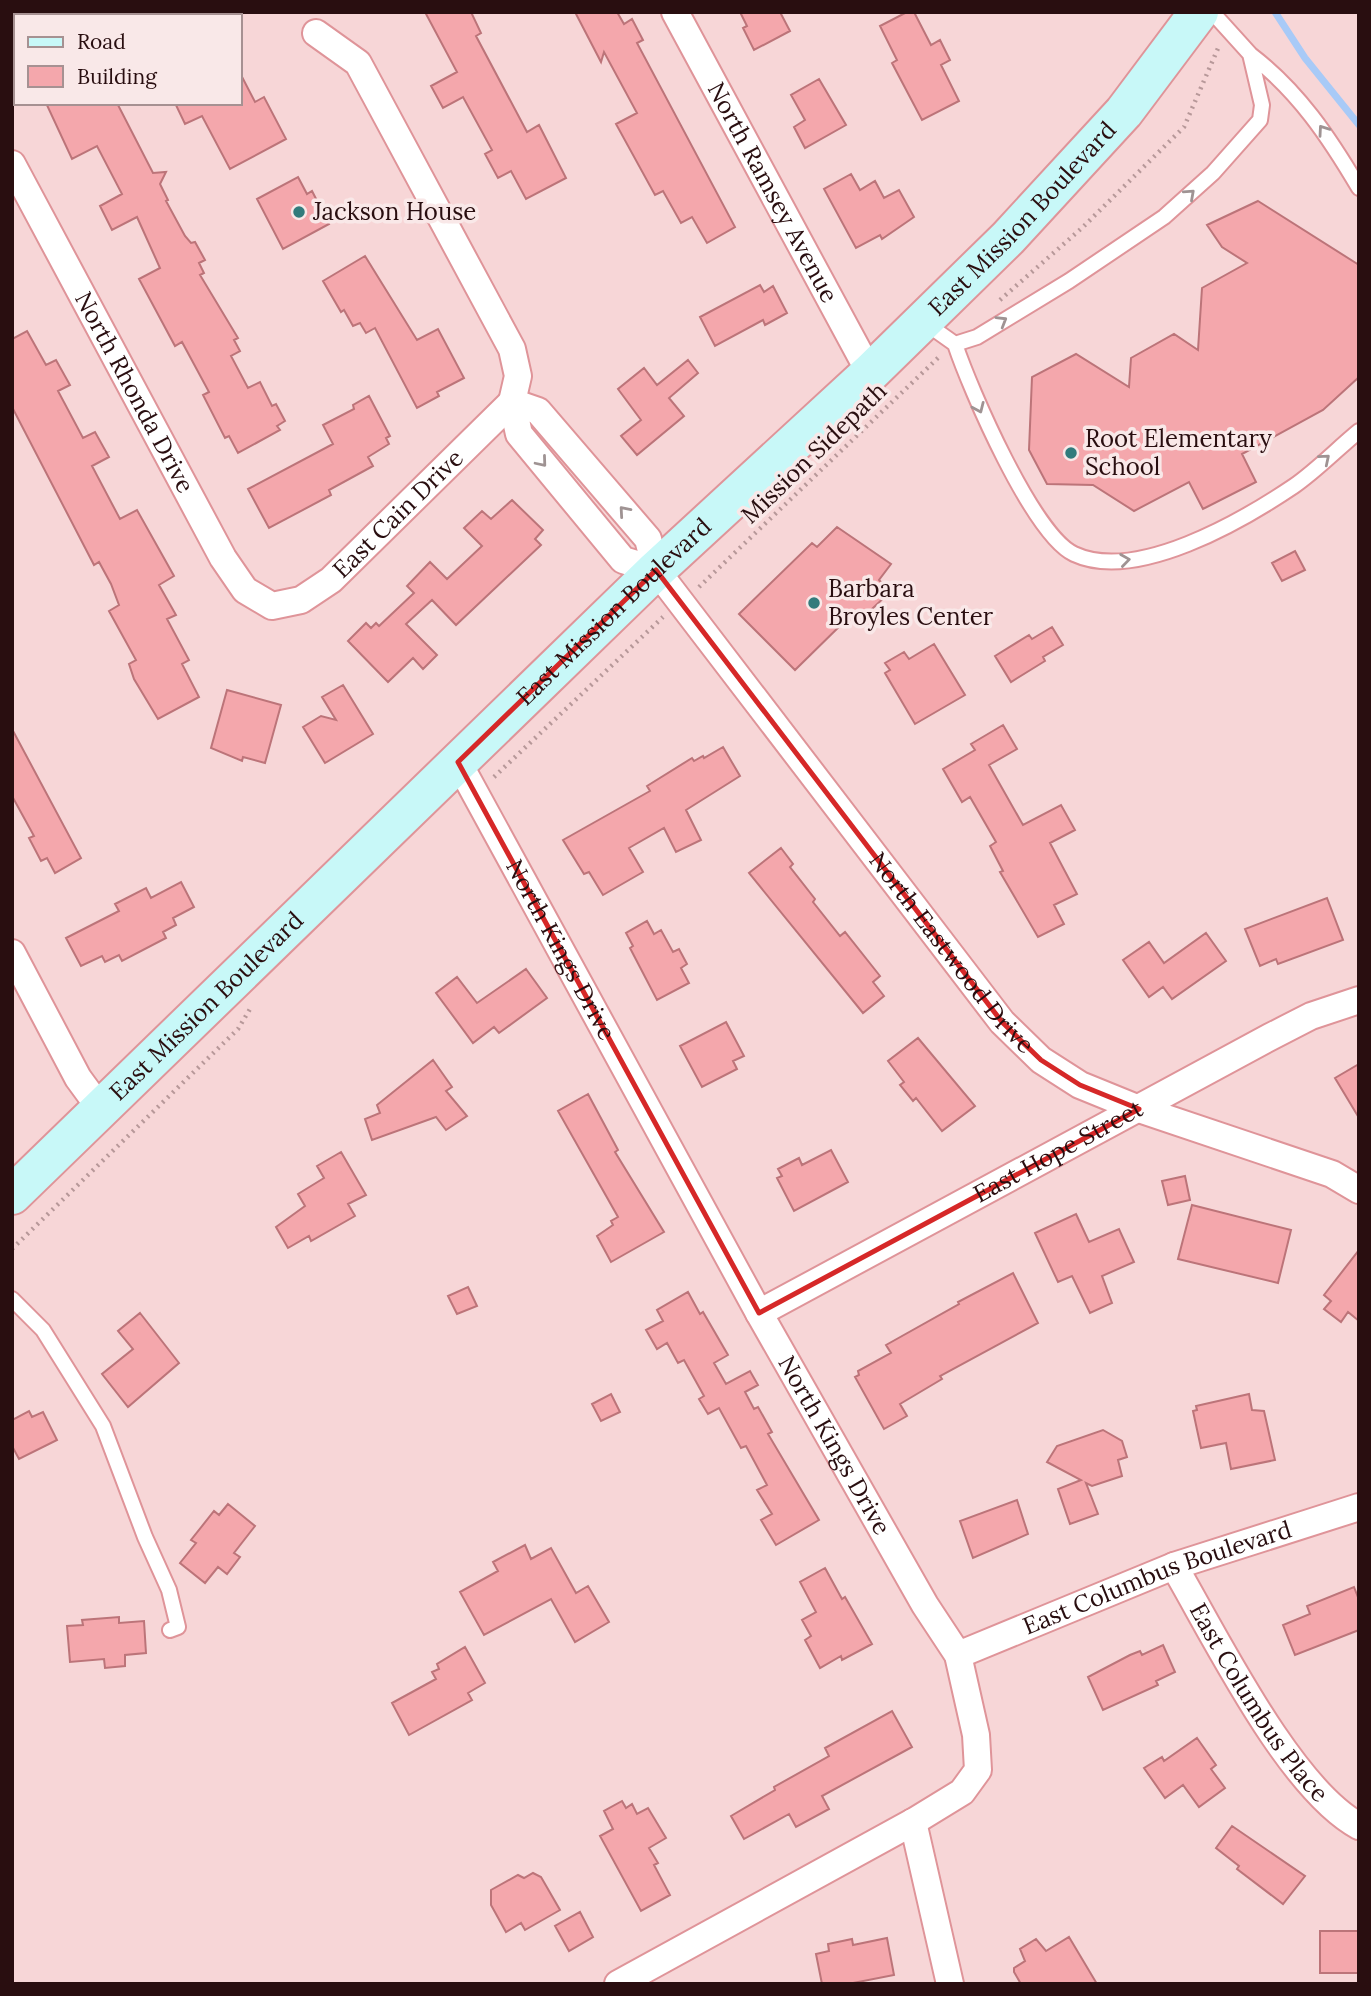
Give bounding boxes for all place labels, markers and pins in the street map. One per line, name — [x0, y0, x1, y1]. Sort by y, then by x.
place label: Jackson House — [312, 196, 476, 227]
marker: Jackson House — [291, 204, 307, 220]
place label: Root Elementary School — [1085, 423, 1272, 482]
marker: Root Elementary School — [1063, 445, 1079, 461]
place label: Barbara Broyles Center — [828, 573, 994, 632]
marker: Barbara Broyles Center — [806, 595, 822, 611]

